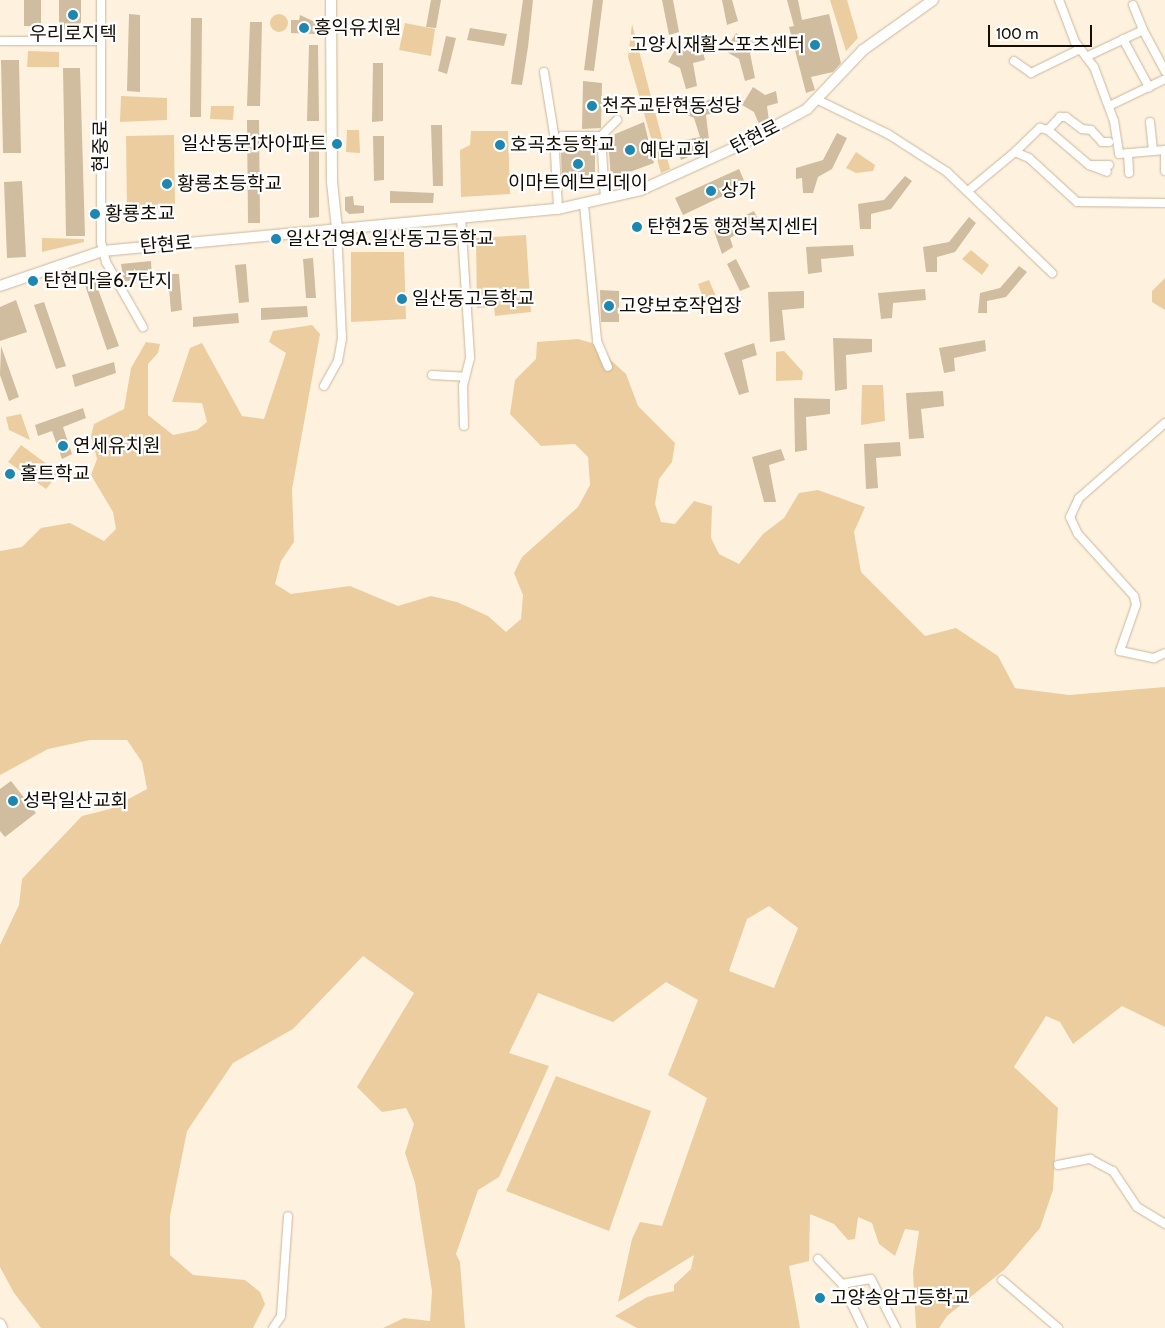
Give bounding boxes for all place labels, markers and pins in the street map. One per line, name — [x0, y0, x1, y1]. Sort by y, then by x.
marker: 우리로지텍 — [67, 9, 79, 21]
place label: 홍익유치원 — [314, 17, 401, 39]
marker: 홍익유치원 — [298, 22, 310, 34]
place label: 우리로지텍 — [29, 23, 117, 45]
place label: 고양시재활스포츠센터 — [630, 34, 805, 56]
marker: 고양시재활스포츠센터 — [809, 39, 821, 51]
place label: 천주교탄현동성당 — [602, 95, 742, 117]
marker: 천주교탄현동성당 — [586, 100, 598, 112]
place label: 일산동문1차아파트 — [181, 133, 327, 155]
place label: 호곡초등학교 — [510, 134, 615, 156]
marker: 일산동문1차아파트 — [331, 138, 343, 150]
marker: 호곡초등학교 — [494, 139, 506, 151]
place label: 예담교회 — [640, 139, 710, 161]
marker: 예담교회 — [624, 144, 636, 156]
marker: 이마트에브리데이 — [572, 158, 584, 170]
place label: 이마트에브리데이 — [508, 172, 648, 194]
place label: 황룡초등학교 — [177, 173, 282, 195]
marker: 황룡초등학교 — [161, 178, 173, 190]
place label: 상가 — [721, 180, 756, 202]
marker: 상가 — [705, 185, 717, 197]
place label: 황룡초교 — [105, 203, 175, 225]
marker: 황룡초교 — [89, 208, 101, 220]
place label: 탄현2동 행정복지센터 — [647, 216, 819, 238]
marker: 탄현2동 행정복지센터 — [631, 221, 643, 233]
place label: 일산건영A.일산동고등학교 — [286, 228, 494, 250]
marker: 일산건영A.일산동고등학교 — [270, 233, 282, 245]
place label: 탄현마을6.7단지 — [43, 270, 172, 292]
marker: 탄현마을6.7단지 — [27, 275, 39, 287]
place label: 일산동고등학교 — [412, 288, 534, 310]
marker: 일산동고등학교 — [396, 293, 408, 305]
place label: 고양보호작업장 — [619, 295, 741, 317]
marker: 고양보호작업장 — [603, 300, 615, 312]
place label: 연세유치원 — [73, 435, 160, 457]
marker: 연세유치원 — [57, 440, 69, 452]
place label: 홀트학교 — [20, 463, 90, 485]
marker: 홀트학교 — [4, 468, 16, 480]
place label: 성락일산교회 — [23, 790, 128, 812]
marker: 성락일산교회 — [7, 795, 19, 807]
place label: 고양송암고등학교 — [830, 1287, 970, 1309]
marker: 고양송암고등학교 — [814, 1292, 826, 1304]

